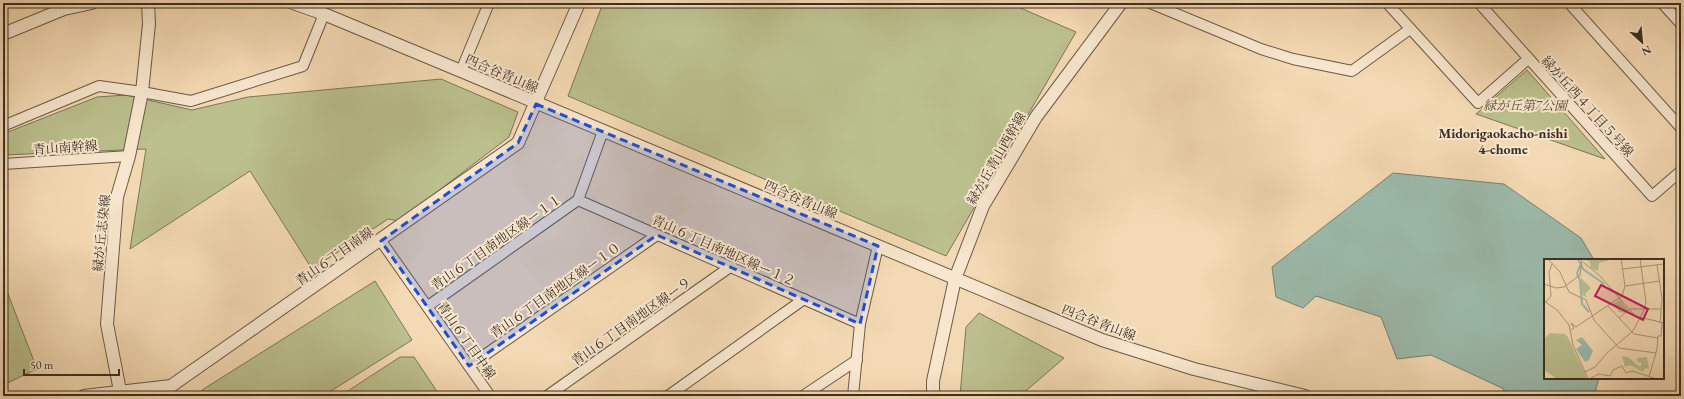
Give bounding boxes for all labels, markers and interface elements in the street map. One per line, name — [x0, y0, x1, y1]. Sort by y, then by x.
north arrow — [1622, 22, 1662, 62]
text: N — [1639, 43, 1654, 59]
street label: 四合谷青山線 — [463, 50, 541, 97]
street label: 緑が丘西４丁目５号線 — [1538, 52, 1637, 160]
park label: 緑が丘第7公園 — [1483, 97, 1569, 114]
street label: 緑が丘青山西幹線 — [963, 109, 1030, 208]
district label: Midorigaokacho-nishi 4-chome — [1438, 124, 1568, 158]
street label: 青山南幹線 — [32, 137, 98, 158]
street label: 四合谷青山線 — [762, 176, 840, 223]
street label: 青山６丁目南地区線ー１１ — [428, 191, 565, 294]
street label: 緑が丘志染線 — [89, 193, 114, 273]
street label: 青山６丁目南地区線ー１２ — [649, 211, 799, 290]
street label: 青山６丁目南線 — [292, 223, 376, 289]
street label: 青山６丁目南地区線ー１０ — [487, 239, 624, 342]
inset map — [1544, 259, 1664, 379]
street label: 青山６丁目南地区線ー９ — [568, 273, 695, 369]
street label: 青山６丁目中線 — [434, 298, 500, 382]
street label: 四合谷青山線 — [1059, 301, 1138, 344]
scale bar — [24, 351, 119, 377]
text: 50 m — [30, 357, 54, 373]

